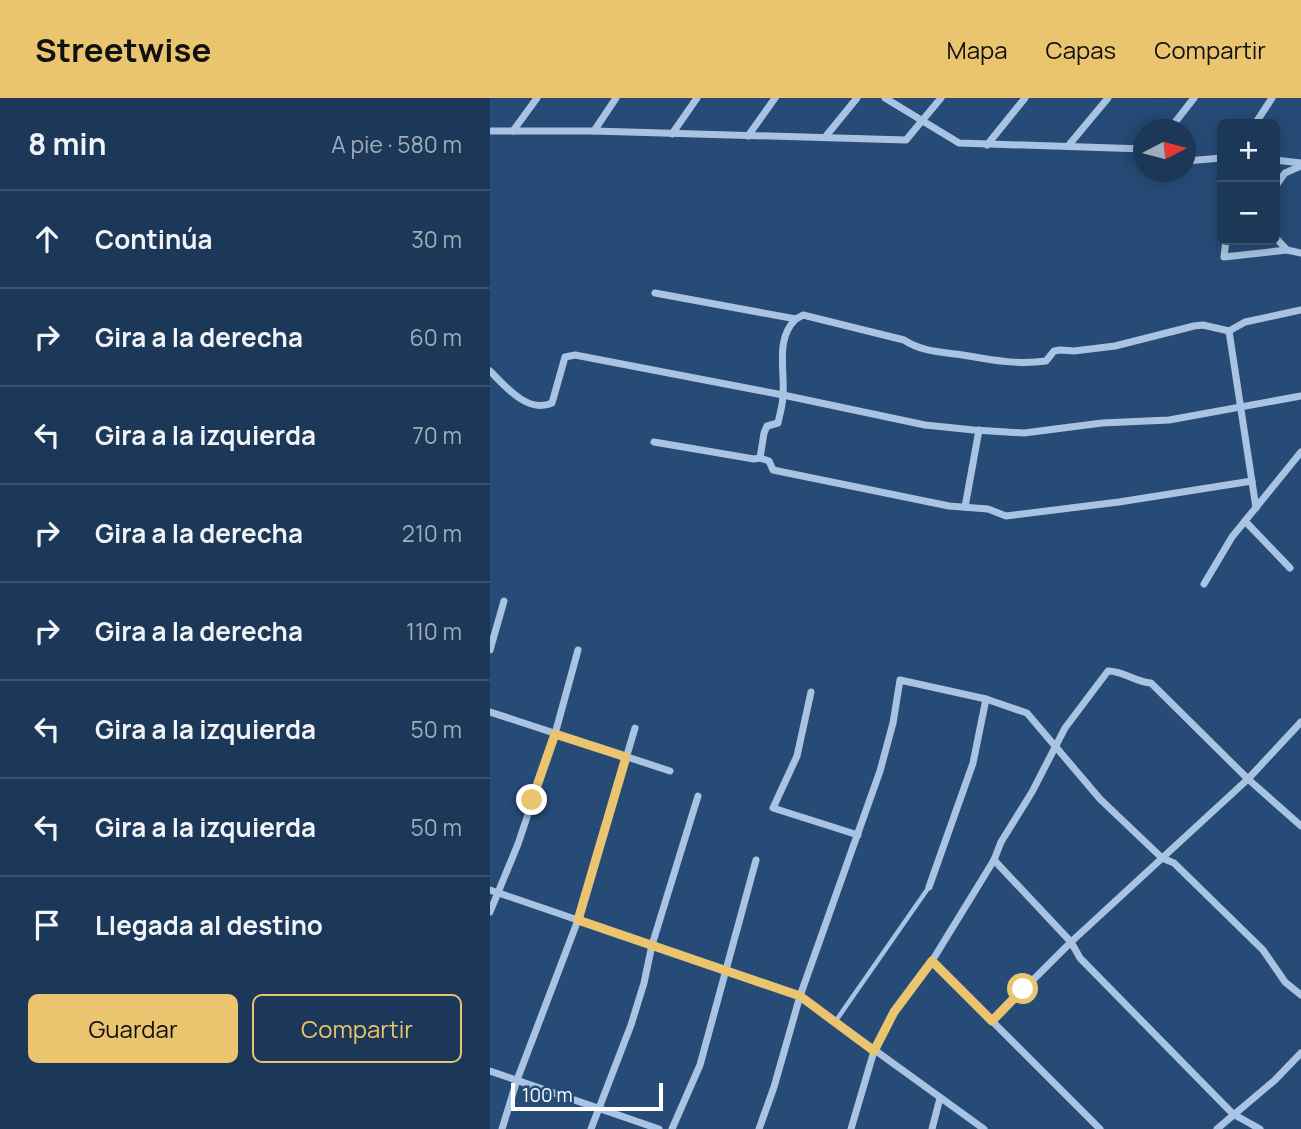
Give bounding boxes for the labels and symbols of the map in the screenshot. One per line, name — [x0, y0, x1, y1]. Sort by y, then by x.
north arrow — [1133, 119, 1196, 182]
route end — [516, 784, 547, 815]
route start — [1007, 973, 1038, 1004]
scale bar — [511, 1080, 663, 1112]

